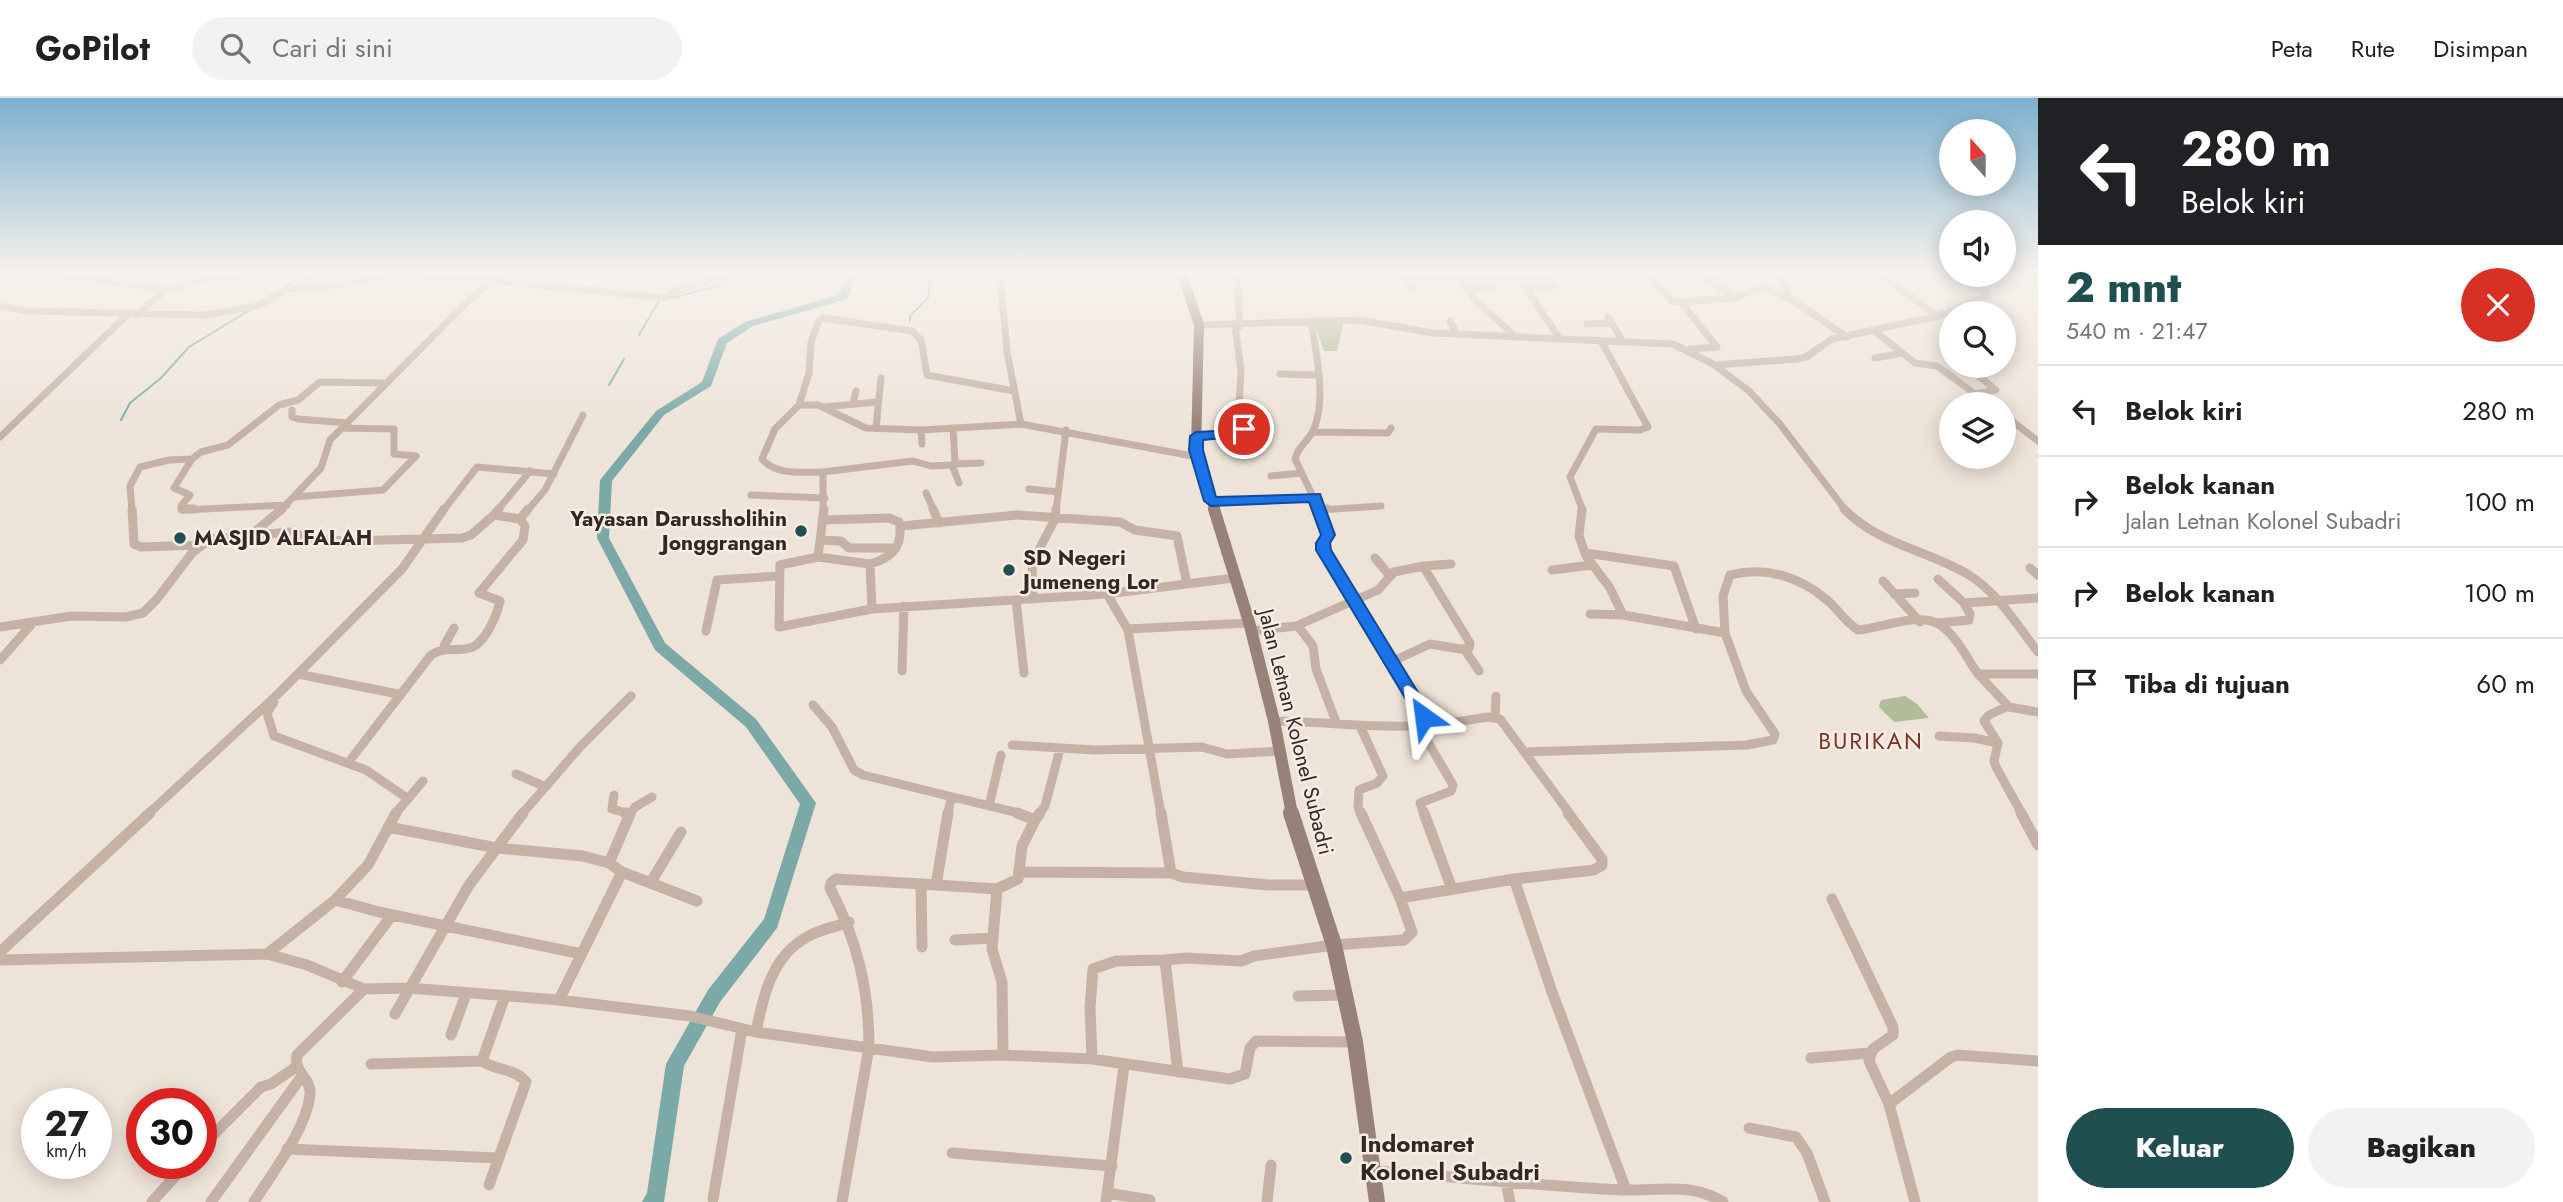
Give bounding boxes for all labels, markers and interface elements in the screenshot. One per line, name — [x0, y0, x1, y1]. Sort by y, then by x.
search box — [192, 17, 682, 80]
text: GoPilot — [35, 25, 150, 72]
icon: search — [216, 29, 254, 67]
text: Cari di sini — [272, 29, 393, 67]
text: Peta — [2271, 31, 2313, 66]
text: Rute — [2351, 31, 2395, 66]
text: Disimpan — [2433, 31, 2528, 66]
text: 280 m — [2181, 114, 2331, 184]
north arrow — [1939, 119, 2016, 196]
map controls — [1939, 119, 2016, 469]
icon: left — [2066, 126, 2157, 217]
text: Belok kiri — [2181, 179, 2306, 225]
button: sound — [1939, 210, 2016, 287]
text: 2 mnt — [2066, 257, 2181, 318]
button: close — [2461, 268, 2535, 342]
button: search — [1939, 301, 2016, 378]
text: 540 m · 21:47 — [2066, 314, 2208, 348]
button: layers — [1939, 392, 2016, 469]
icon: left — [2066, 392, 2104, 430]
text: Belok kiri — [2125, 392, 2242, 430]
text: 280 m — [2462, 392, 2535, 430]
pin — [1214, 399, 1274, 459]
icon: arrive — [1225, 410, 1263, 448]
text: Belok kanan — [2125, 466, 2275, 504]
icon: right — [2066, 483, 2104, 521]
text: 100 m — [2464, 483, 2535, 521]
place label: Yayasan Darussholihin Jonggrangan — [569, 504, 787, 558]
text: Jalan Letnan Kolonel Subadri — [2125, 504, 2401, 538]
place label: MASJID ALFALAH — [194, 523, 372, 553]
marker: Yayasan Darussholihin Jonggrangan — [793, 523, 809, 539]
marker: MASJID ALFALAH — [172, 530, 188, 546]
place label: SD Negeri Jumeneng Lor — [1019, 543, 1159, 597]
marker: SD Negeri Jumeneng Lor — [1001, 562, 1017, 578]
icon: right — [2066, 574, 2104, 612]
text: Belok kanan — [2125, 574, 2275, 612]
text: 100 m — [2464, 574, 2535, 612]
street label: Jalan Letnan Kolonel Subadri — [1250, 603, 1341, 858]
icon: arrive — [2066, 665, 2104, 703]
text: Tiba di tujuan — [2125, 665, 2290, 703]
text: 60 m — [2476, 665, 2535, 703]
position arrow — [1387, 680, 1461, 754]
district label: BURIKAN — [1818, 724, 1924, 758]
speed limit sign: 30 — [126, 1088, 217, 1179]
text: 27 — [44, 1099, 89, 1149]
button: Keluar — [2066, 1108, 2294, 1188]
button: Bagikan — [2308, 1108, 2535, 1188]
place label: Indomaret Kolonel Subadri — [1360, 1126, 1540, 1189]
text: km/h — [46, 1138, 87, 1164]
marker: Indomaret Kolonel Subadri — [1338, 1150, 1354, 1166]

